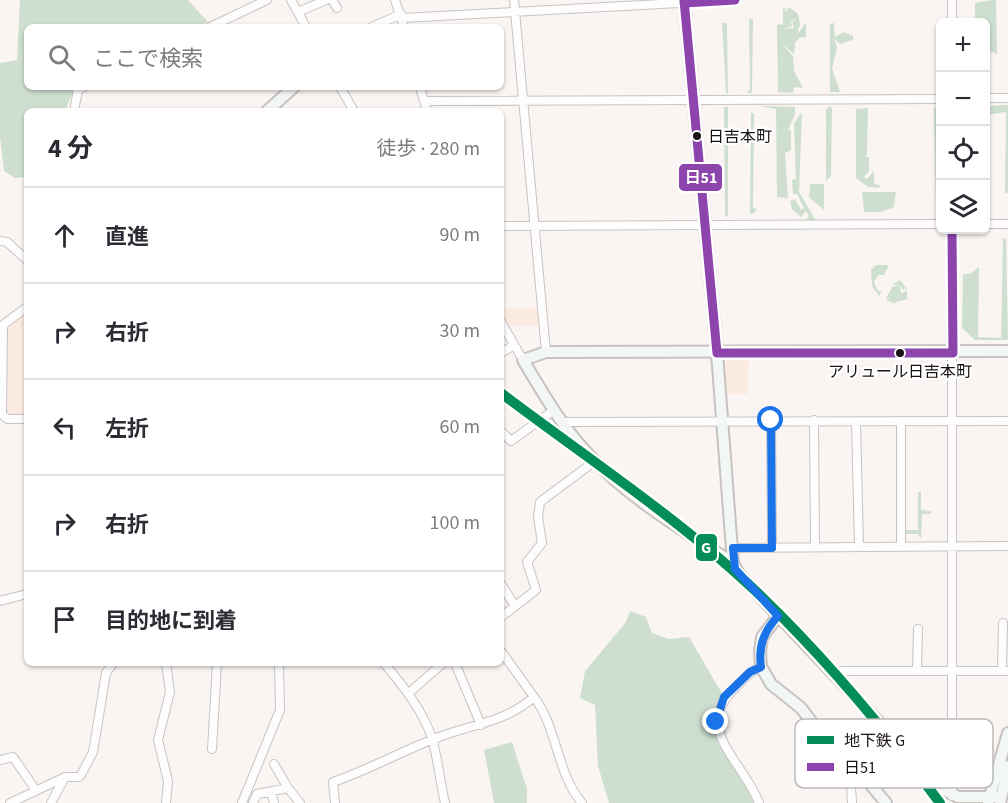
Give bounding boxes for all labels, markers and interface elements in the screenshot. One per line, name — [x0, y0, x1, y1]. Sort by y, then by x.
map controls — [936, 18, 990, 234]
button: + — [936, 18, 990, 72]
search box — [24, 24, 504, 90]
icon: search — [45, 41, 78, 74]
text: ここで検索 — [93, 43, 203, 75]
button: − — [936, 72, 990, 126]
place label: 日吉本町 — [708, 126, 772, 148]
button: locate — [936, 126, 990, 180]
text: 4 分 — [48, 130, 93, 167]
marker: 日吉本町 — [691, 130, 703, 142]
text: 徒歩 · 280 m — [377, 135, 480, 163]
line badge: 日51 — [678, 163, 723, 192]
text: 日51 — [685, 167, 717, 189]
button: layers — [936, 180, 990, 234]
icon: ahead — [48, 219, 81, 252]
text: 直進 — [105, 221, 149, 253]
text: 90 m — [440, 221, 480, 249]
icon: right — [48, 315, 81, 348]
text: 右折 — [105, 317, 149, 349]
text: 30 m — [440, 317, 480, 345]
marker: アリュール日吉本町 — [894, 347, 906, 359]
place label: アリュール日吉本町 — [828, 361, 972, 383]
route start — [757, 406, 783, 432]
icon: left — [48, 411, 81, 444]
text: 左折 — [105, 413, 149, 445]
text: 60 m — [440, 413, 480, 441]
icon: right — [48, 507, 81, 540]
text: 右折 — [105, 509, 149, 541]
text: 100 m — [430, 509, 480, 537]
line badge: G — [695, 533, 718, 562]
text: G — [701, 537, 711, 559]
icon: arrive — [48, 603, 81, 636]
text: 目的地に到着 — [105, 605, 237, 637]
route end — [702, 708, 728, 734]
legend — [795, 719, 993, 788]
text: 地下鉄 G — [844, 730, 905, 752]
text: 日51 — [844, 757, 876, 779]

